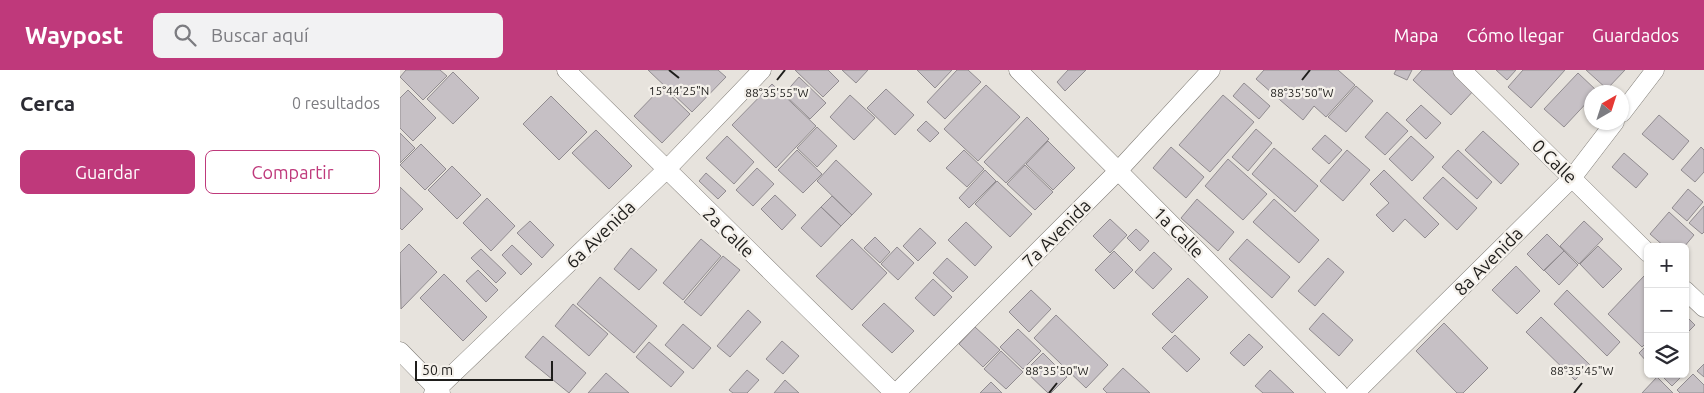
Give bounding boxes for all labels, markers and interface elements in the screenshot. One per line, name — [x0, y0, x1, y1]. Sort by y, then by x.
search box — [153, 13, 503, 58]
icon: search — [171, 21, 199, 49]
text: Waypost — [25, 22, 123, 49]
text: Buscar aquí — [211, 24, 309, 46]
text: Mapa — [1394, 25, 1439, 45]
text: Cómo llegar — [1467, 25, 1564, 45]
text: Guardados — [1592, 25, 1679, 45]
text: 15°44'25"N — [649, 84, 709, 97]
north arrow — [1584, 85, 1629, 130]
text: 88°35'55"W — [745, 86, 809, 99]
text: 88°35'50"W — [1270, 86, 1334, 99]
text: Cerca — [20, 91, 75, 115]
text: 0 resultados — [292, 94, 380, 112]
street label: 0 Calle — [1529, 135, 1581, 187]
button: Guardar — [20, 150, 195, 194]
button: Compartir — [205, 150, 380, 194]
street label: 7a Avenida — [1018, 195, 1094, 271]
street label: 6a Avenida — [561, 196, 639, 272]
street label: 2a Calle — [699, 203, 759, 261]
street label: 1a Calle — [1150, 203, 1208, 261]
street label: 8a Avenida — [1450, 223, 1526, 299]
map controls — [1644, 243, 1689, 378]
button: + — [1644, 243, 1689, 288]
button: − — [1644, 288, 1689, 333]
button: layers — [1644, 333, 1689, 378]
scale bar — [415, 358, 552, 381]
text: 50 m — [422, 362, 453, 378]
text: 88°35'50"W — [1025, 364, 1089, 377]
text: 88°35'45"W — [1550, 364, 1614, 377]

